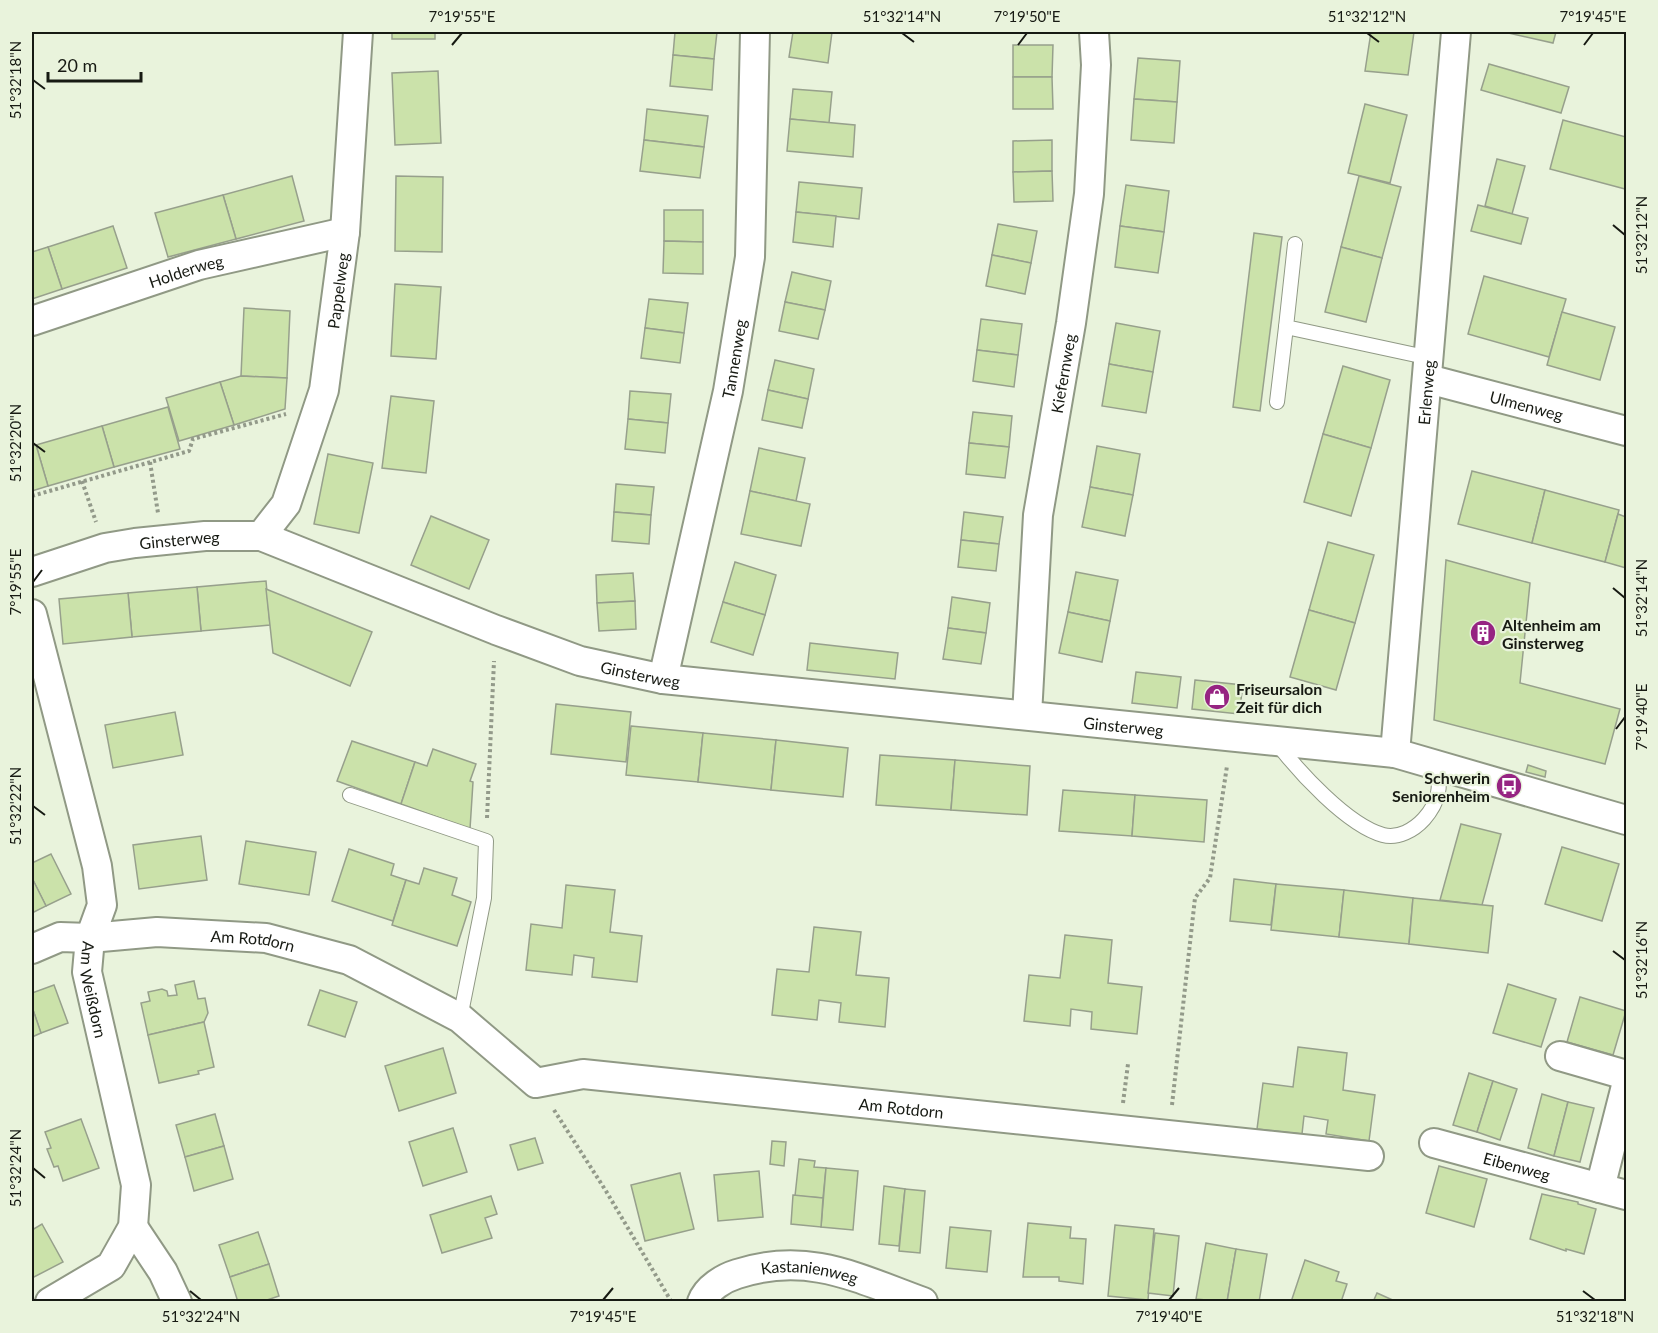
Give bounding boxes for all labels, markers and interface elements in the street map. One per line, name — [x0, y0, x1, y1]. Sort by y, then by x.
text: 7°19'55"E — [429, 7, 496, 25]
text: 51°32'14"N — [863, 7, 941, 25]
text: 7°19'50"E — [994, 7, 1061, 25]
text: 51°32'12"N — [1328, 7, 1406, 25]
text: 7°19'45"E — [1560, 7, 1627, 25]
text: 51°32'18"N — [6, 41, 24, 119]
scale bar — [48, 45, 141, 83]
text: 20 m — [57, 54, 97, 76]
text: 51°32'12"N — [1632, 196, 1650, 274]
street label: Holderweg — [146, 250, 225, 291]
street label: Pappelweg — [323, 251, 352, 330]
street label: Tannenweg — [717, 318, 749, 400]
street label: Kiefernweg — [1046, 332, 1079, 415]
street label: Erlenweg — [1413, 359, 1438, 426]
street label: Ulmenweg — [1488, 386, 1565, 424]
text: 51°32'20"N — [6, 404, 24, 482]
street label: Ginsterweg — [138, 527, 220, 552]
text: 7°19'55"E — [6, 549, 24, 616]
text: 51°32'14"N — [1632, 559, 1650, 637]
place label: Altenheim am Ginsterweg — [1501, 615, 1601, 652]
building icon: Altenheim am Ginsterweg — [1468, 618, 1498, 648]
street label: Ginsterweg — [599, 656, 681, 690]
place label: Friseursalon Zeit für dich — [1236, 679, 1322, 716]
shop icon: Friseursalon Zeit für dich — [1202, 682, 1232, 712]
text: 7°19'40"E — [1632, 684, 1650, 751]
street label: Ginsterweg — [1082, 712, 1165, 739]
text: 51°32'22"N — [6, 767, 24, 845]
place label: Schwerin Seniorenheim — [1392, 768, 1490, 805]
bus stop icon: Schwerin Seniorenheim — [1494, 771, 1524, 801]
text: 51°32'16"N — [1632, 921, 1650, 999]
street label: Am Rotdorn — [210, 925, 297, 955]
street label: Am Weißdorn — [77, 941, 111, 1040]
street label: Am Rotdorn — [858, 1093, 945, 1121]
text: 51°32'24"N — [6, 1129, 24, 1207]
street label: Eibenweg — [1481, 1147, 1553, 1184]
street label: Kastanienweg — [759, 1256, 861, 1287]
text: 51°32'24"N — [162, 1307, 240, 1325]
text: 7°19'45"E — [570, 1307, 637, 1325]
text: 7°19'40"E — [1136, 1307, 1203, 1325]
text: 51°32'18"N — [1556, 1307, 1634, 1325]

